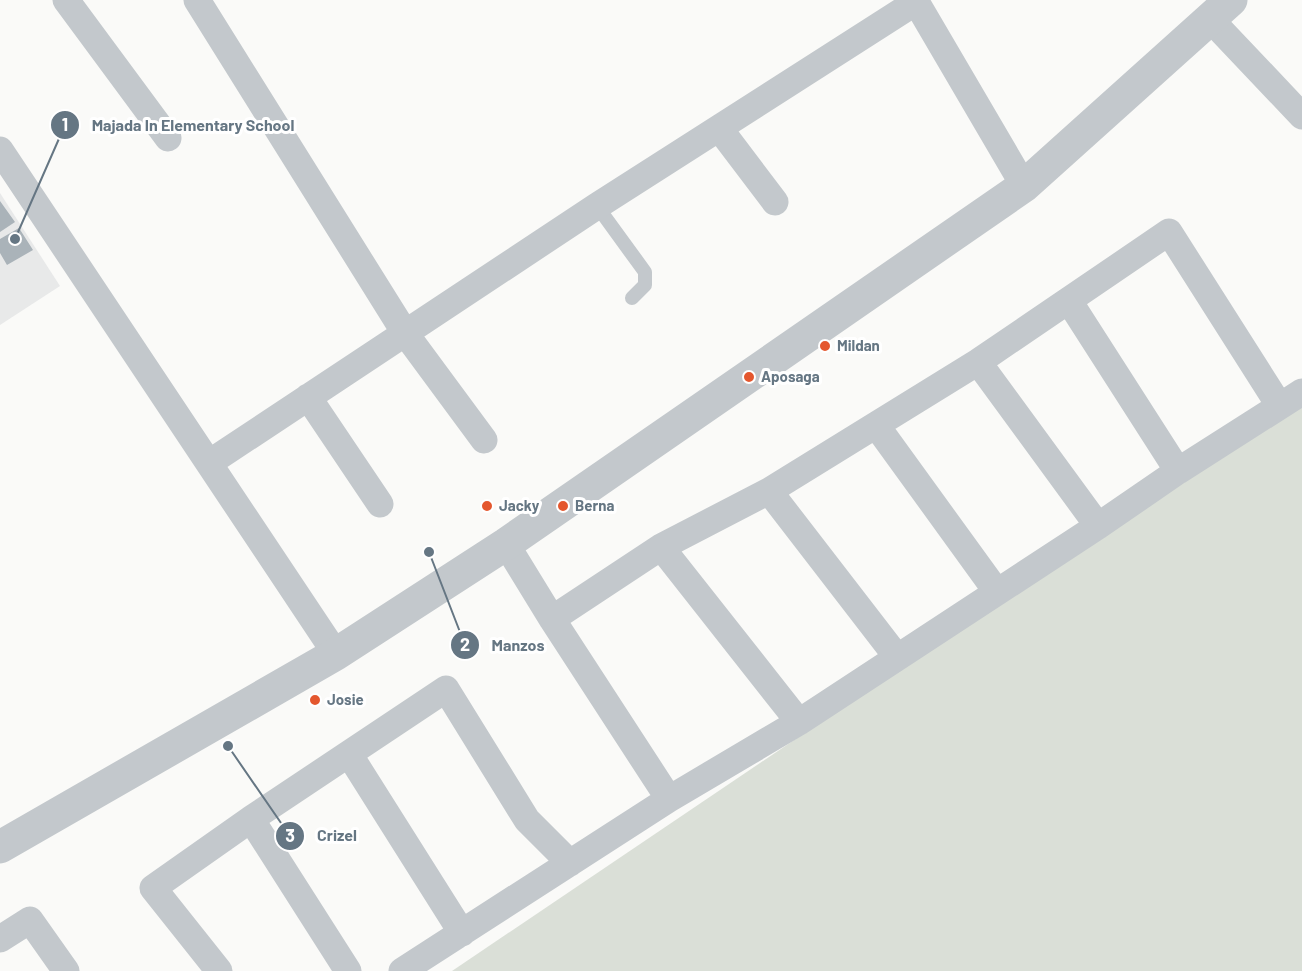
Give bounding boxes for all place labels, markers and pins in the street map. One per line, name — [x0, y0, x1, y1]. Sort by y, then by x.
callout: Majada In Elementary School — [50, 108, 307, 142]
place label: Mildan — [837, 336, 880, 354]
marker: Mildan — [818, 339, 832, 353]
place label: Aposaga — [761, 367, 820, 385]
marker: Aposaga — [742, 370, 756, 384]
place label: Jacky — [499, 496, 540, 514]
place label: Berna — [575, 496, 614, 514]
marker: Jacky — [480, 499, 494, 513]
marker: Berna — [556, 499, 570, 513]
callout: Manzos — [450, 628, 557, 662]
place label: Josie — [327, 690, 364, 708]
marker: Josie — [308, 693, 322, 707]
callout: Crizel — [275, 819, 369, 853]

